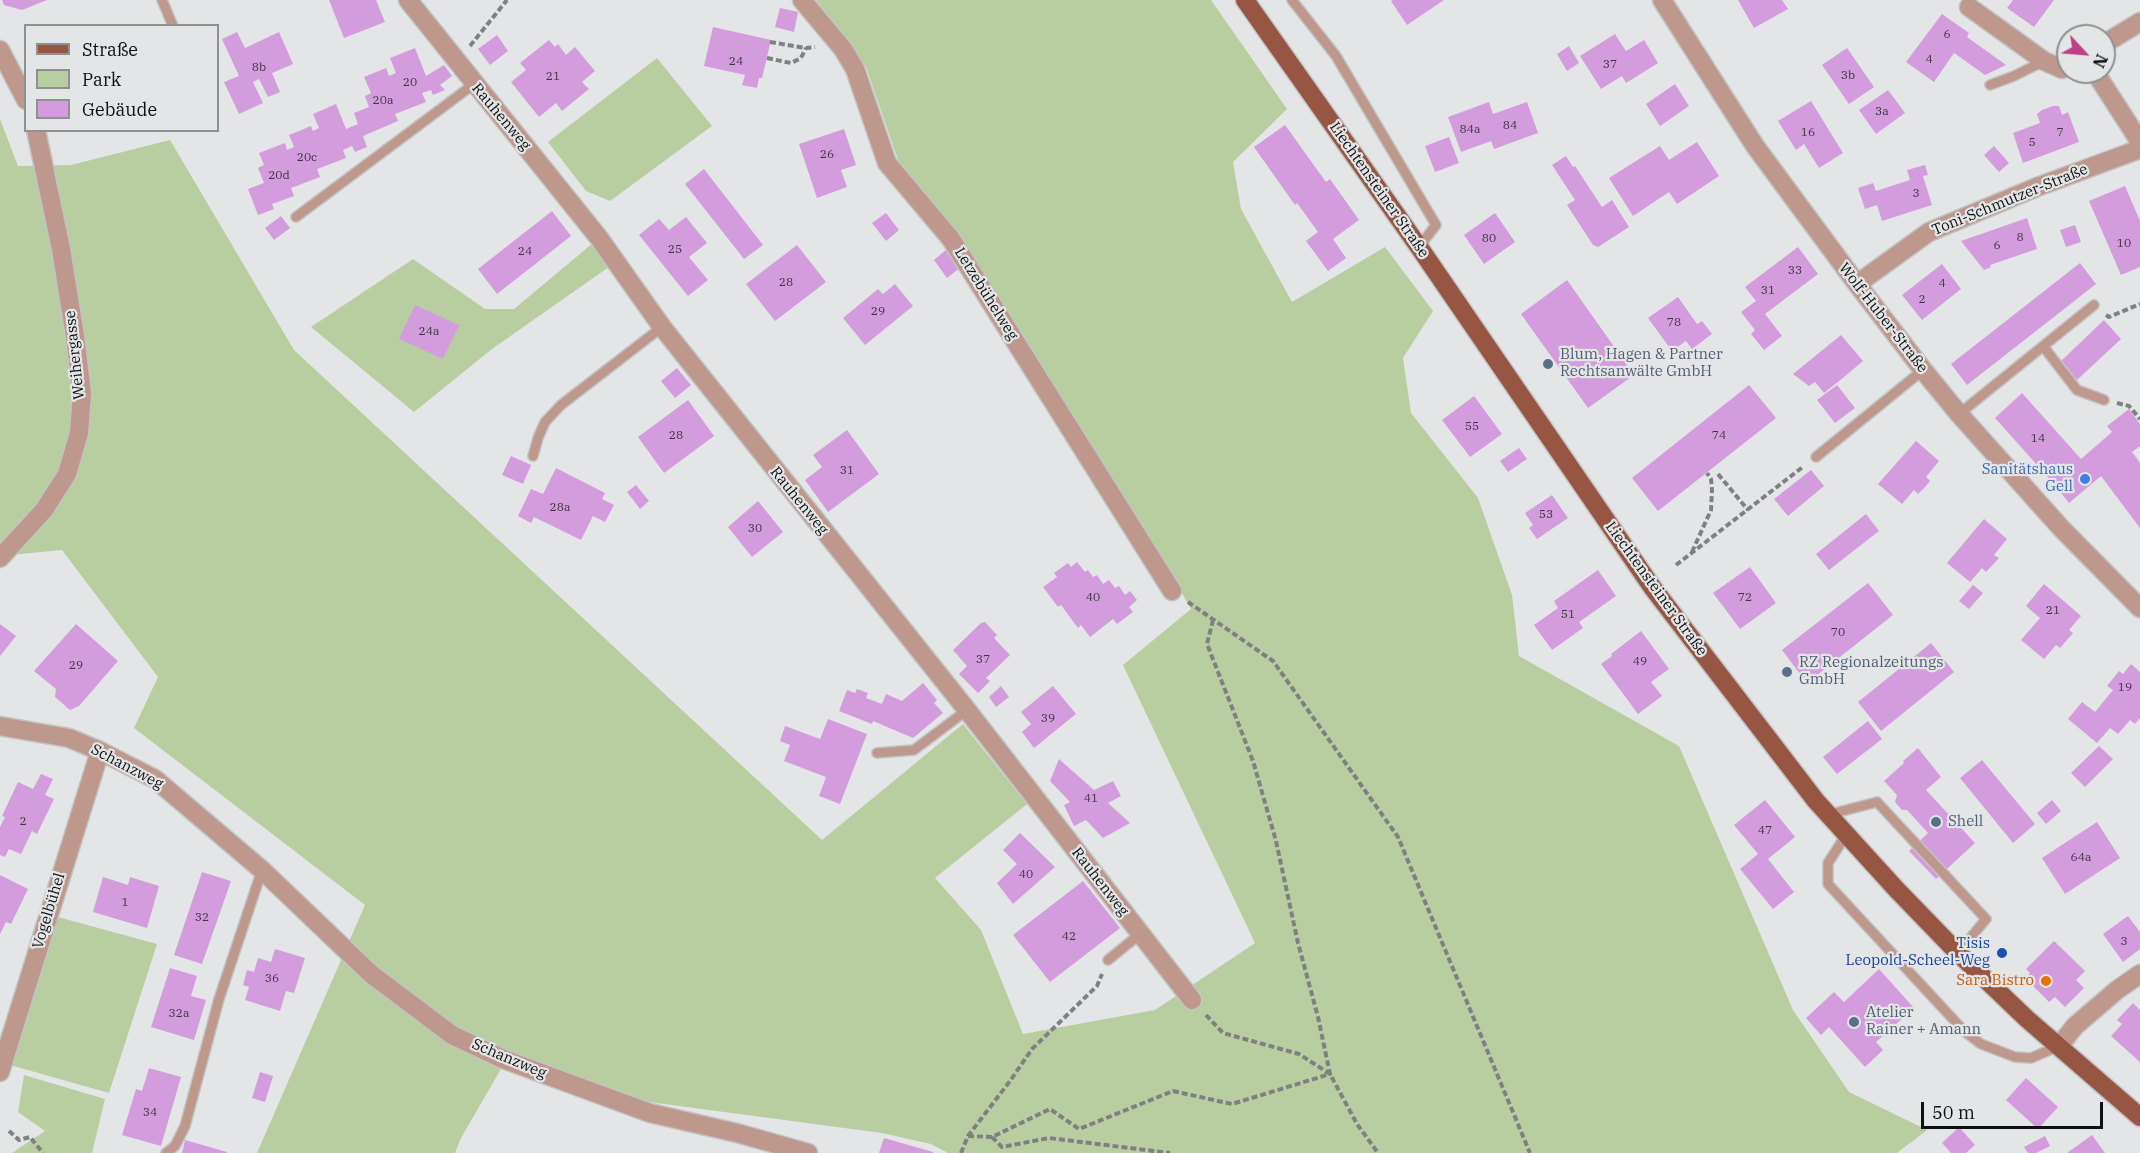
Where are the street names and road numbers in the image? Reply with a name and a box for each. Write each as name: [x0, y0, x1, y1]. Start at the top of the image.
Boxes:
street label: Rauhenweg: [468, 80, 534, 154]
street label: Liechtensteiner Straße: [1325, 119, 1433, 261]
street label: Toni-Schmutzer-Straße: [1929, 160, 2091, 240]
street label: Letzebühelweg: [950, 244, 1022, 344]
street label: Wolf-Huber-Straße: [1835, 260, 1931, 376]
street label: Weihergasse: [61, 310, 89, 400]
street label: Rauhenweg: [766, 463, 832, 539]
street label: Liechtensteiner Straße: [1601, 518, 1711, 660]
street label: Schanzweg: [88, 740, 166, 794]
street label: Rauhenweg: [1068, 844, 1132, 920]
street label: Vogelbühel: [29, 871, 69, 951]
street label: Schanzweg: [469, 1035, 549, 1083]

